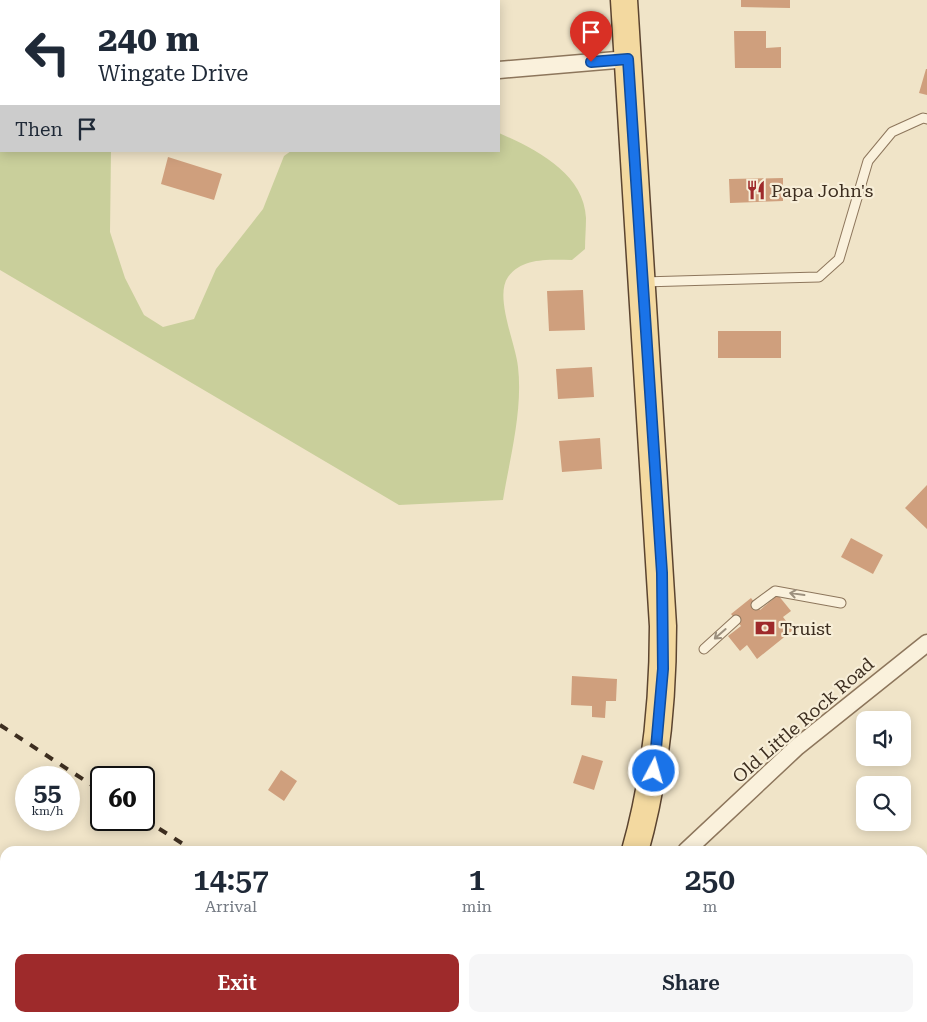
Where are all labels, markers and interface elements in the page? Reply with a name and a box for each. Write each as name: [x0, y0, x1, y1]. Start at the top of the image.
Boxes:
pin: [570, 11, 612, 62]
icon: arrive: [577, 18, 605, 46]
text: 240 m: [98, 19, 199, 60]
icon: left: [15, 20, 80, 85]
text: Wingate Drive: [98, 61, 248, 86]
icon: arrive: [73, 115, 101, 143]
text: Then: [15, 118, 63, 141]
restaurant icon: Papa John's: [745, 179, 767, 201]
place label: Papa John's: [771, 180, 873, 201]
one-way arrow: [789, 589, 805, 599]
bank icon: Truist: [754, 617, 776, 639]
place label: Truist: [780, 618, 832, 639]
one-way arrow: [714, 628, 727, 640]
street label: Old Little Rock Road: [728, 653, 878, 787]
map controls: [856, 711, 911, 831]
button: sound: [856, 711, 911, 766]
position arrow: [627, 744, 679, 796]
speed limit sign: 60: [90, 766, 155, 831]
button: search: [856, 776, 911, 831]
text: 55: [33, 778, 62, 807]
text: km/h: [31, 804, 64, 818]
text: 14:57: [193, 862, 269, 897]
text: 1: [468, 862, 485, 897]
text: 250: [685, 862, 735, 897]
text: Arrival: [205, 897, 257, 916]
text: min: [462, 897, 492, 916]
text: m: [703, 897, 717, 916]
button: Exit: [15, 954, 459, 1012]
button: Share: [469, 954, 913, 1012]

